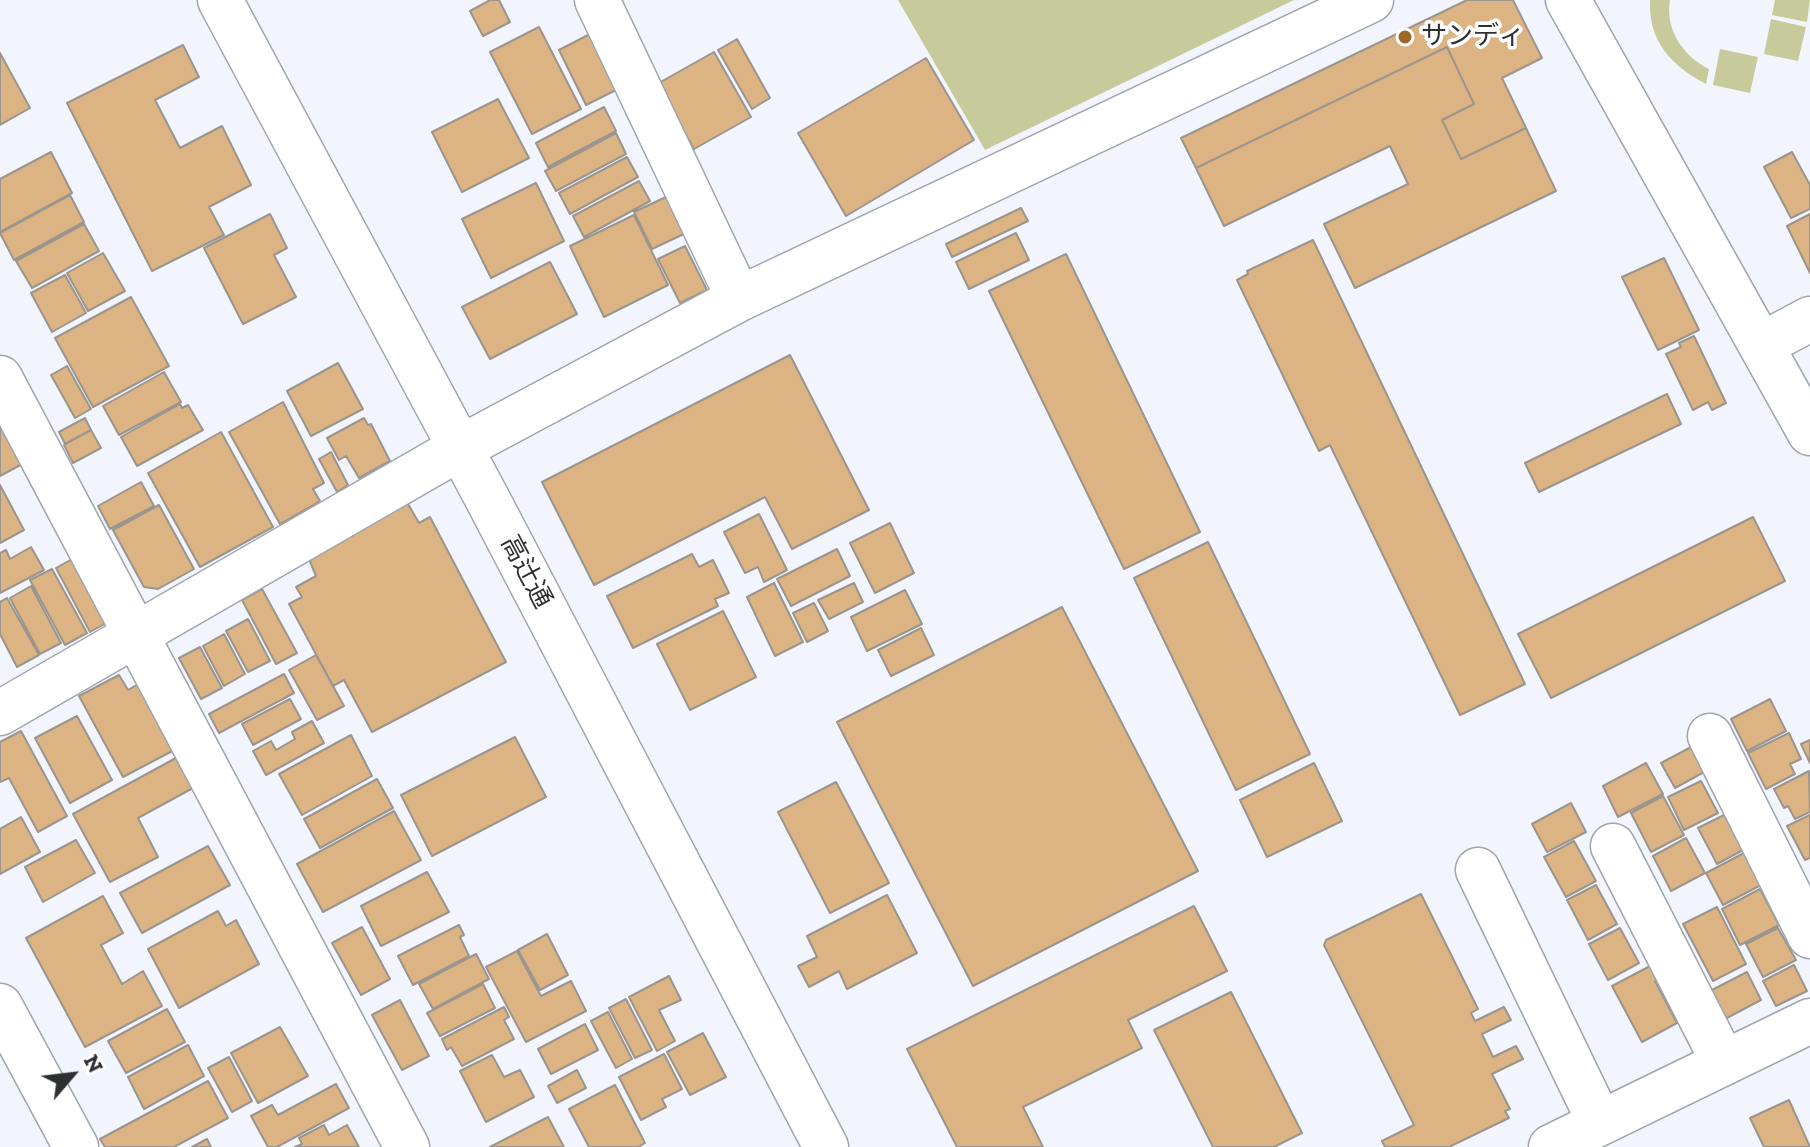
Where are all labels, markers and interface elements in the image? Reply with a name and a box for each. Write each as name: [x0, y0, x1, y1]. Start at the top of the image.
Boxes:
place label: サンディ: [1421, 21, 1525, 53]
marker: サンディ: [1396, 28, 1414, 46]
street label: 高辻通: [494, 530, 558, 614]
north arrow: [32, 1035, 112, 1115]
text: N: [78, 1050, 109, 1077]

